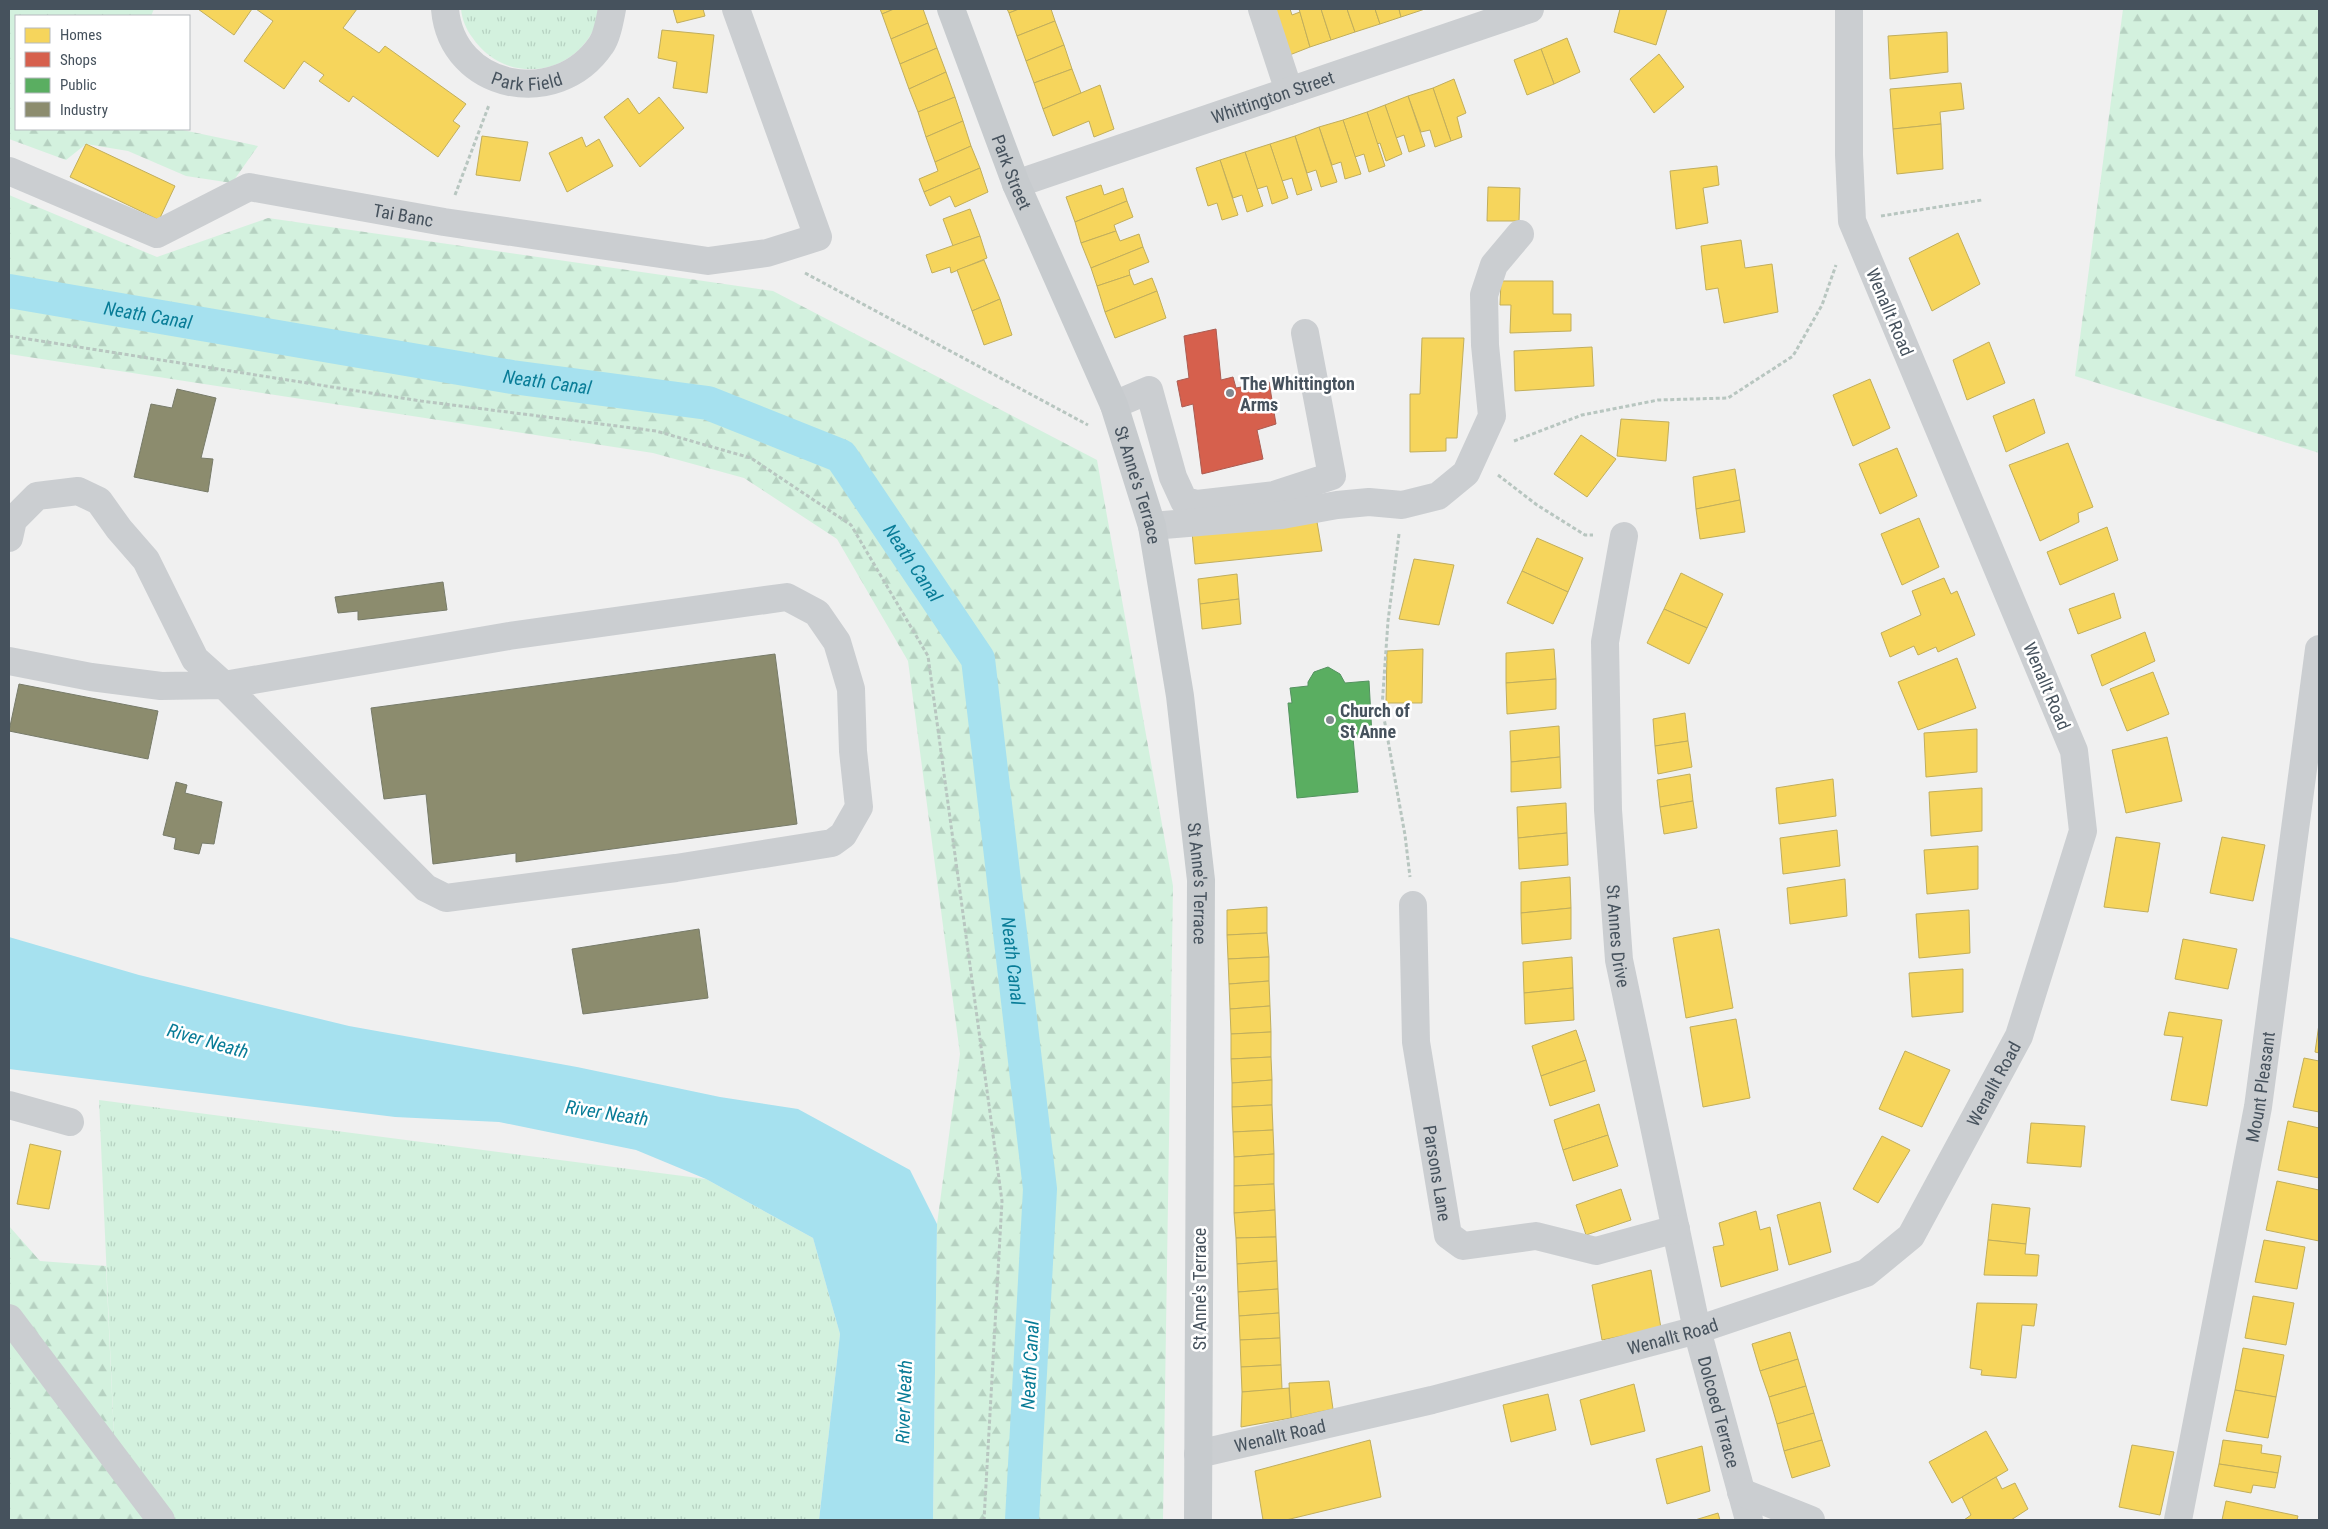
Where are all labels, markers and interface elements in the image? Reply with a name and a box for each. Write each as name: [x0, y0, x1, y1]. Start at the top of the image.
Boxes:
legend: [15, 15, 190, 130]
text: Homes: [60, 26, 102, 44]
text: Shops: [60, 51, 97, 69]
street label: Whittington Street: [1208, 66, 1337, 127]
street label: Park Field: [489, 67, 565, 94]
text: Public: [60, 76, 97, 94]
text: Industry: [60, 101, 108, 119]
street label: Park Street: [988, 132, 1036, 213]
street label: Tai Banc: [372, 199, 435, 230]
street label: Wenallt Road: [1862, 265, 1918, 359]
water label: Neath Canal: [102, 296, 195, 334]
water label: Neath Canal: [501, 364, 594, 399]
place label: The Whittington Arms: [1240, 373, 1355, 415]
marker: The Whittington Arms: [1224, 387, 1236, 399]
street label: St Anne's Terrace: [1111, 423, 1165, 545]
water label: Neath Canal: [879, 519, 948, 607]
street label: Wenallt Road: [2019, 639, 2075, 733]
place label: Church of St Anne: [1340, 700, 1410, 742]
marker: Church of St Anne: [1324, 714, 1336, 726]
street label: St Anne's Terrace: [1184, 821, 1212, 944]
street label: St Annes Drive: [1603, 884, 1635, 989]
water label: Neath Canal: [997, 915, 1030, 1007]
water label: River Neath: [165, 1018, 251, 1064]
street label: Mount Pleasant: [2241, 1030, 2278, 1144]
street label: Wenallt Road: [1962, 1038, 2025, 1130]
water label: River Neath: [564, 1095, 650, 1131]
street label: Parsons Lane: [1419, 1124, 1456, 1223]
street label: St Anne's Terrace: [1189, 1228, 1210, 1350]
street label: Wenallt Road: [1625, 1313, 1721, 1358]
water label: Neath Canal: [1016, 1319, 1044, 1410]
street label: Dolcoed Terrace: [1694, 1354, 1745, 1470]
water label: River Neath: [891, 1360, 917, 1444]
street label: Wenallt Road: [1232, 1414, 1328, 1456]

